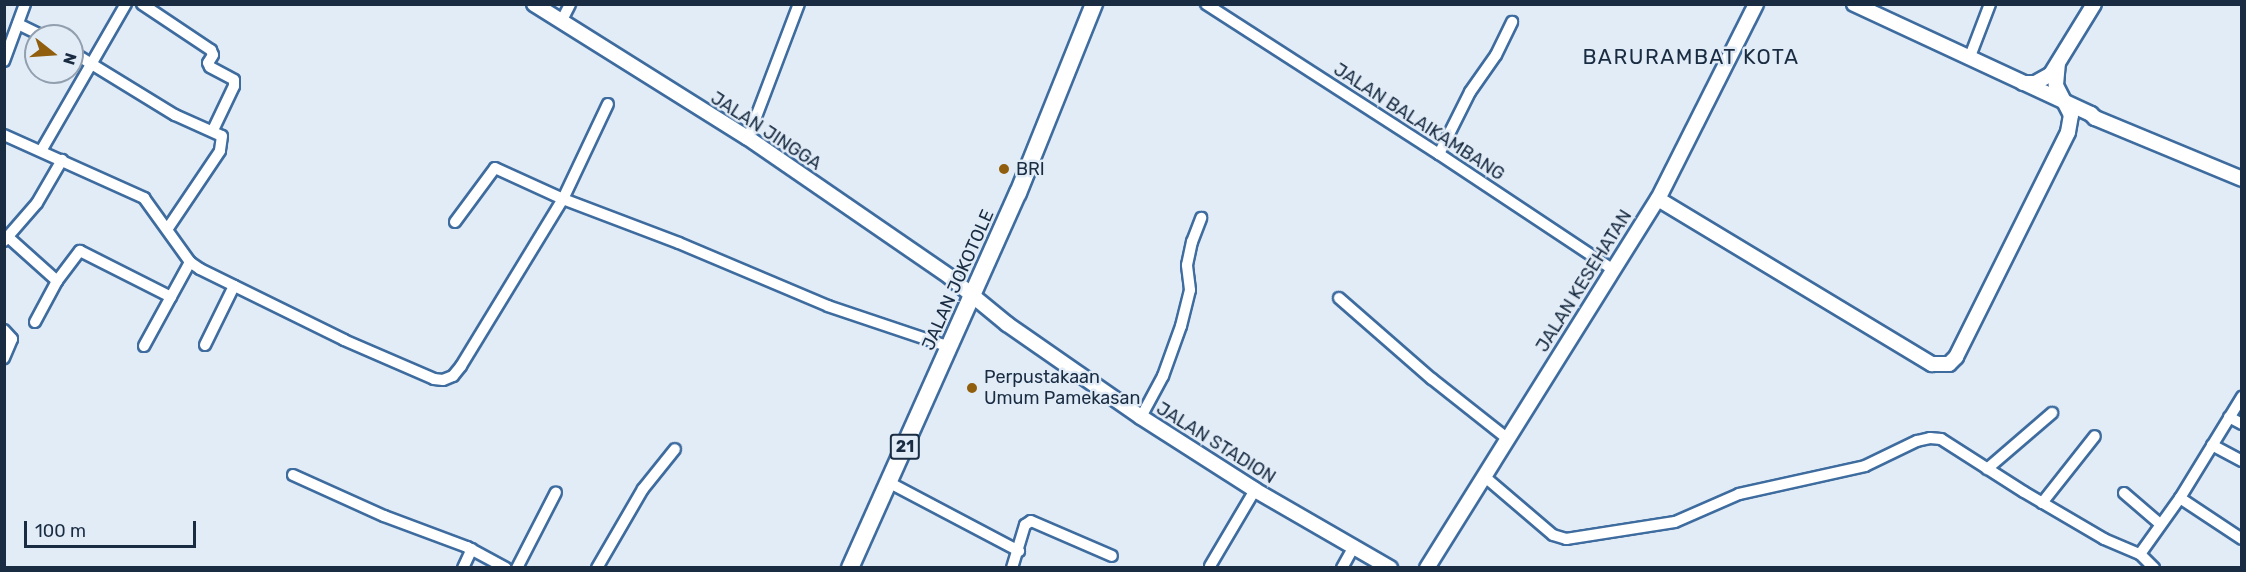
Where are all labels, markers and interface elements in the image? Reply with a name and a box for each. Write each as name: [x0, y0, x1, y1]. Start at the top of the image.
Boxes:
north arrow: [24, 24, 84, 84]
district label: BARURAMBAT KOTA: [1582, 44, 1800, 70]
text: N: [59, 51, 81, 67]
street label: JALAN BALAIKAMBANG: [1330, 59, 1508, 185]
street label: JALAN JINGGA: [707, 87, 825, 175]
place label: BRI: [1016, 158, 1045, 180]
marker: BRI: [997, 162, 1011, 176]
street label: JALAN JOKOTOLE: [917, 206, 999, 354]
street label: JALAN KESEHATAN: [1532, 206, 1636, 356]
place label: Perpustakaan Umum Pamekasan: [984, 367, 1140, 410]
marker: Perpustakaan Umum Pamekasan: [965, 381, 979, 395]
street label: JALAN STADION: [1152, 398, 1280, 488]
road number: 21: [888, 434, 922, 460]
scale bar: [27, 509, 200, 547]
text: 100 m: [35, 520, 86, 542]

